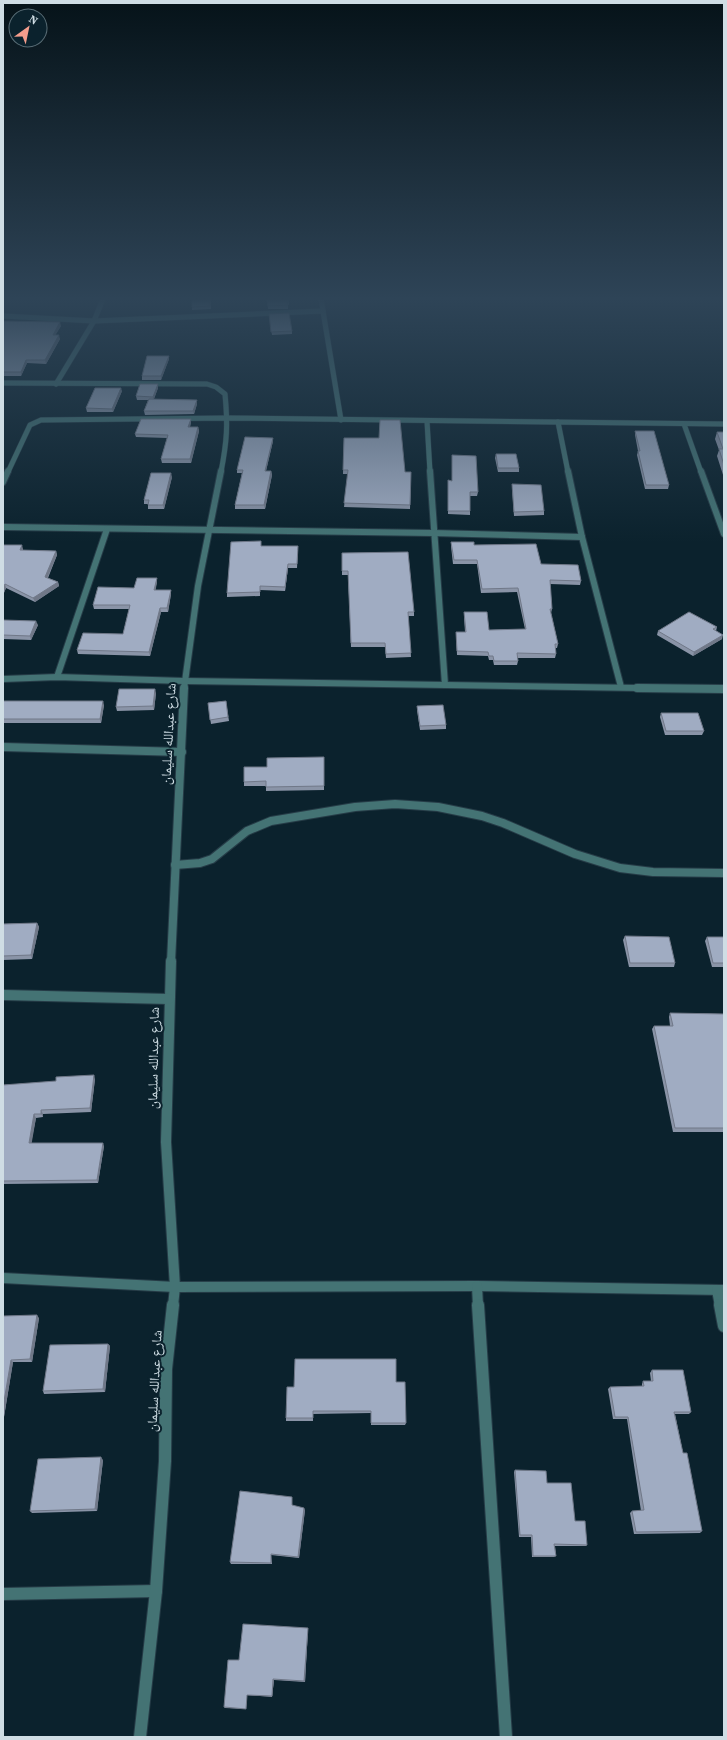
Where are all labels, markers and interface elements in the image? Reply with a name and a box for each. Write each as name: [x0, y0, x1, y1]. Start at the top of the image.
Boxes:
north arrow: [8, 8, 48, 48]
text: N: [26, 12, 41, 29]
street label: شارع عبدالله سليمان: [155, 682, 181, 786]
street label: شارع عبدالله سليمان: [142, 1007, 164, 1109]
street label: شارع عبدالله سليمان: [141, 1329, 167, 1433]

